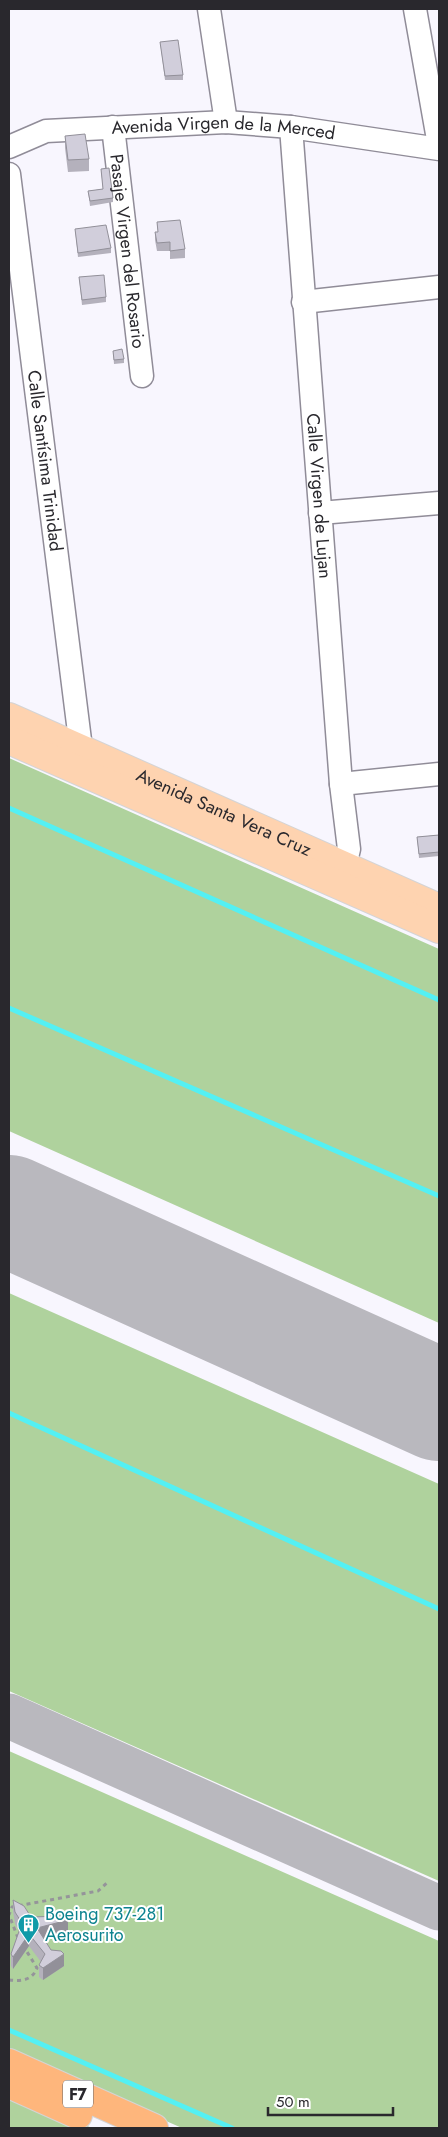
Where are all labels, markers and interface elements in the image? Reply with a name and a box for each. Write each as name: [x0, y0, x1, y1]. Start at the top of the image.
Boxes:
street label: Avenida Virgen de la Merced: [111, 109, 337, 146]
street label: Pasaje Virgen del Rosario: [103, 152, 152, 350]
street label: Calle Santísima Trinidad: [21, 369, 69, 553]
street label: Calle Virgen de Lujan: [300, 412, 338, 580]
street label: Avenida Santa Vera Cruz: [132, 762, 316, 863]
place label: Boeing 737-281 Aerosurito: [45, 1901, 164, 1948]
building icon: Boeing 737-281 Aerosurito: [17, 1912, 41, 1943]
road number: F7: [63, 2080, 93, 2108]
scale bar: [268, 2084, 393, 2116]
text: 50 m: [276, 2091, 310, 2113]

